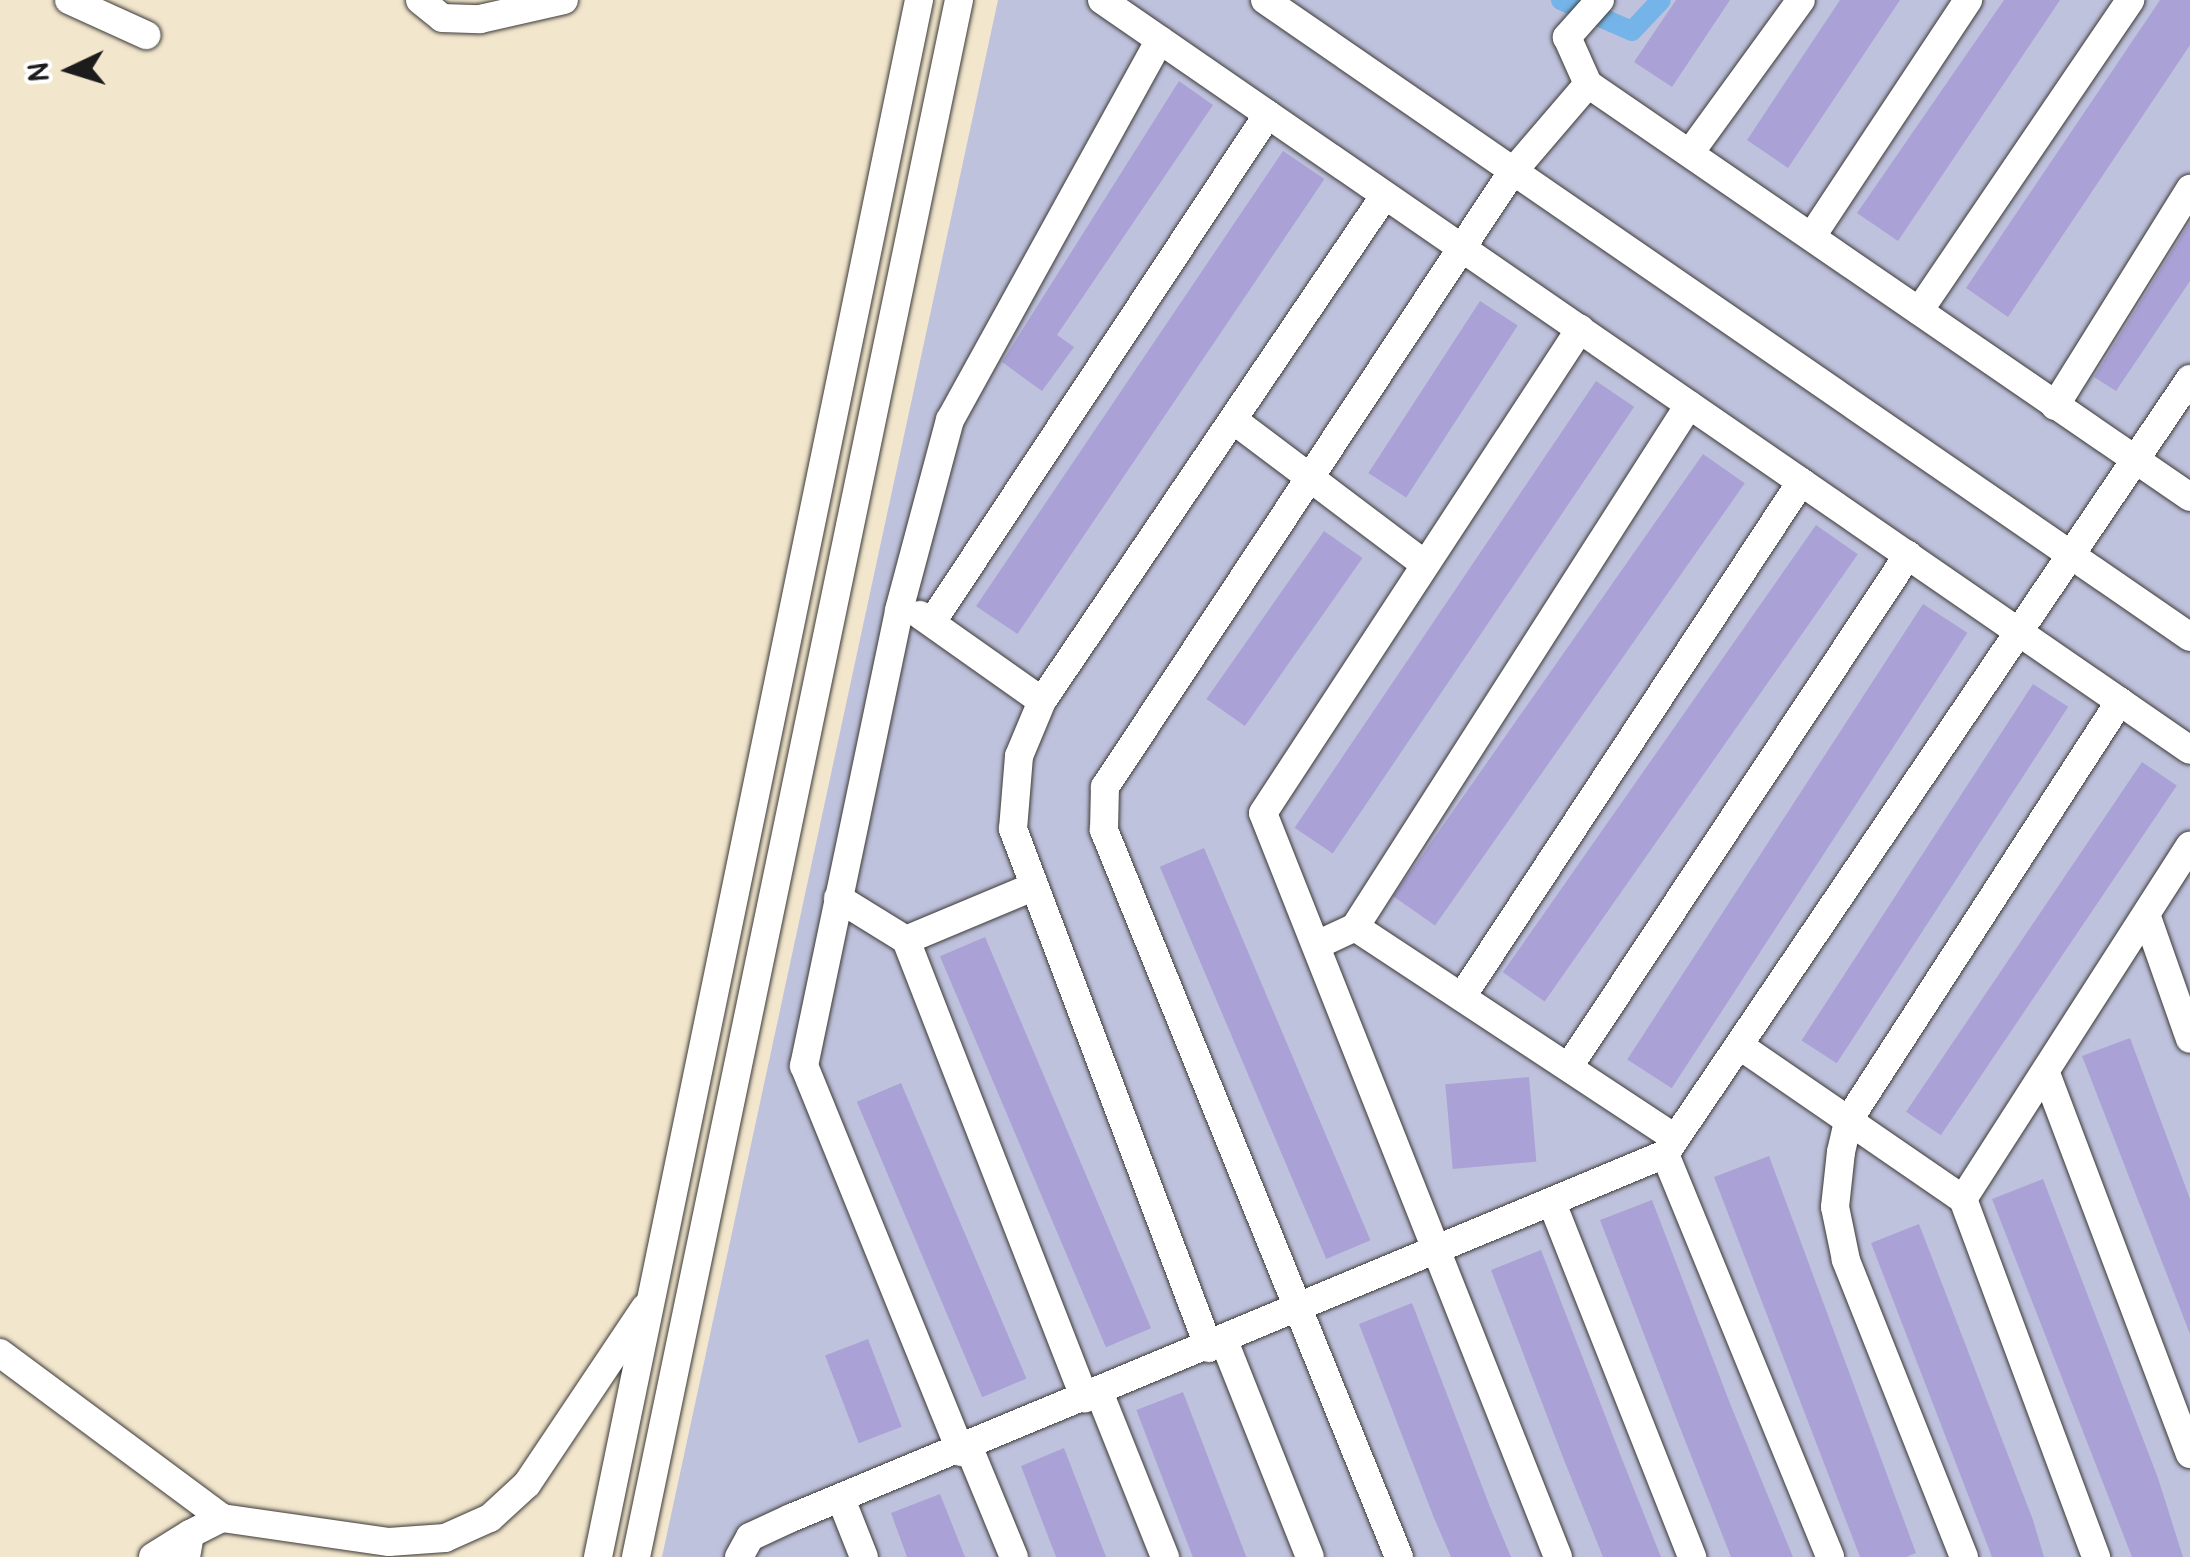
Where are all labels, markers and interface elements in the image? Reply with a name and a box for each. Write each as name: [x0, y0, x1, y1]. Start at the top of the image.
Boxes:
north arrow: [20, 20, 120, 120]
text: N: [21, 61, 58, 83]

